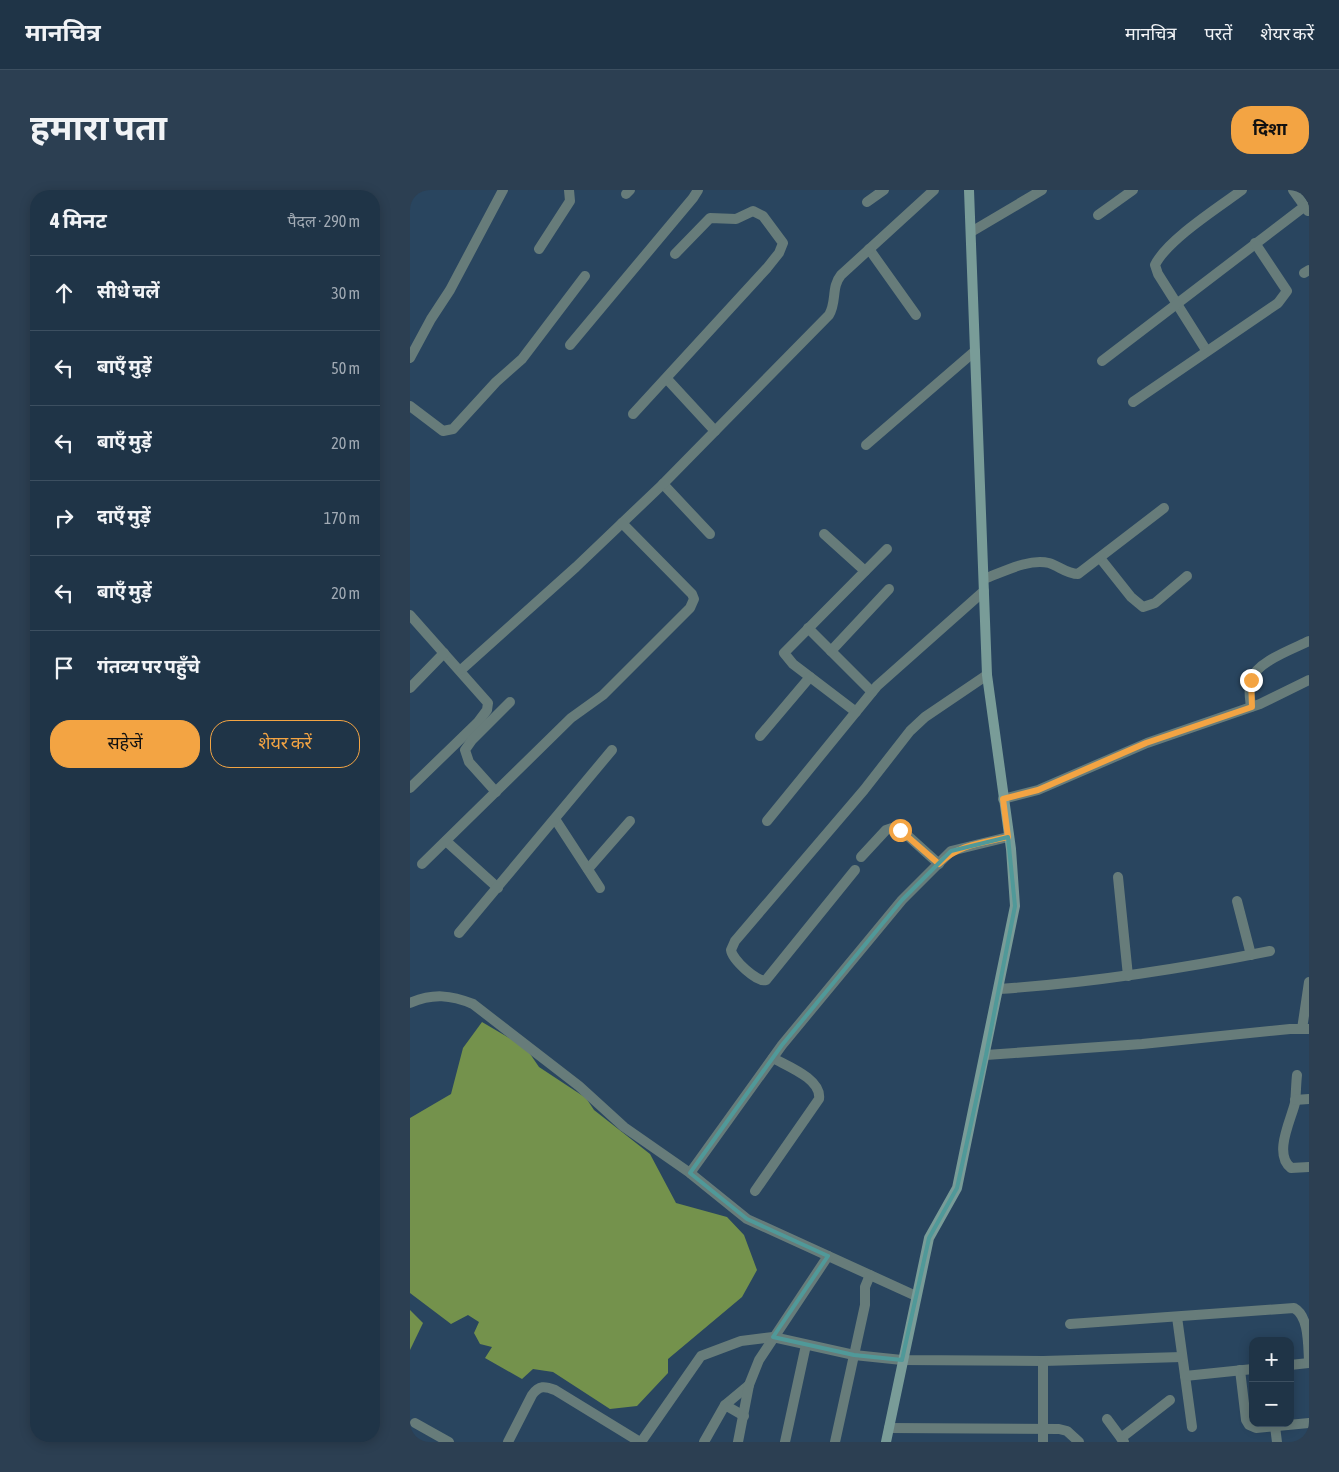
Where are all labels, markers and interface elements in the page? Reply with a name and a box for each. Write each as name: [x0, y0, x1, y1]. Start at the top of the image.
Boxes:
text: मानचित्र: [25, 19, 101, 46]
text: मानचित्र: [1125, 23, 1176, 44]
text: परतें: [1204, 23, 1232, 44]
text: शेयर करें: [1260, 23, 1314, 44]
button: दिशा: [1231, 106, 1309, 154]
text: हमारा पता: [30, 107, 167, 147]
text: 4 मिनट: [50, 208, 107, 232]
text: पैदल · 290 m: [287, 212, 360, 230]
icon: ahead: [50, 279, 78, 307]
text: सीधे चलें: [97, 280, 160, 302]
text: 30 m: [331, 284, 360, 302]
icon: left: [50, 354, 78, 382]
text: बाएँ मुड़ें: [97, 355, 152, 377]
text: 50 m: [331, 359, 360, 377]
icon: left: [50, 429, 78, 457]
text: बाएँ मुड़ें: [97, 430, 152, 452]
text: 20 m: [331, 434, 360, 452]
icon: right: [50, 504, 78, 532]
text: दाएँ मुड़ें: [97, 505, 151, 527]
text: 170 m: [324, 509, 360, 527]
icon: left: [50, 579, 78, 607]
text: बाएँ मुड़ें: [97, 580, 152, 602]
text: 20 m: [331, 584, 360, 602]
icon: arrive: [50, 654, 78, 682]
text: गंतव्य पर पहुँचे: [97, 655, 200, 677]
route end: [1240, 669, 1263, 692]
button: सहेजें: [50, 720, 200, 768]
button: शेयर करें: [210, 720, 360, 768]
route start: [889, 819, 912, 842]
map controls: [1249, 1337, 1294, 1427]
button: +: [1249, 1337, 1294, 1382]
button: −: [1249, 1382, 1294, 1427]

